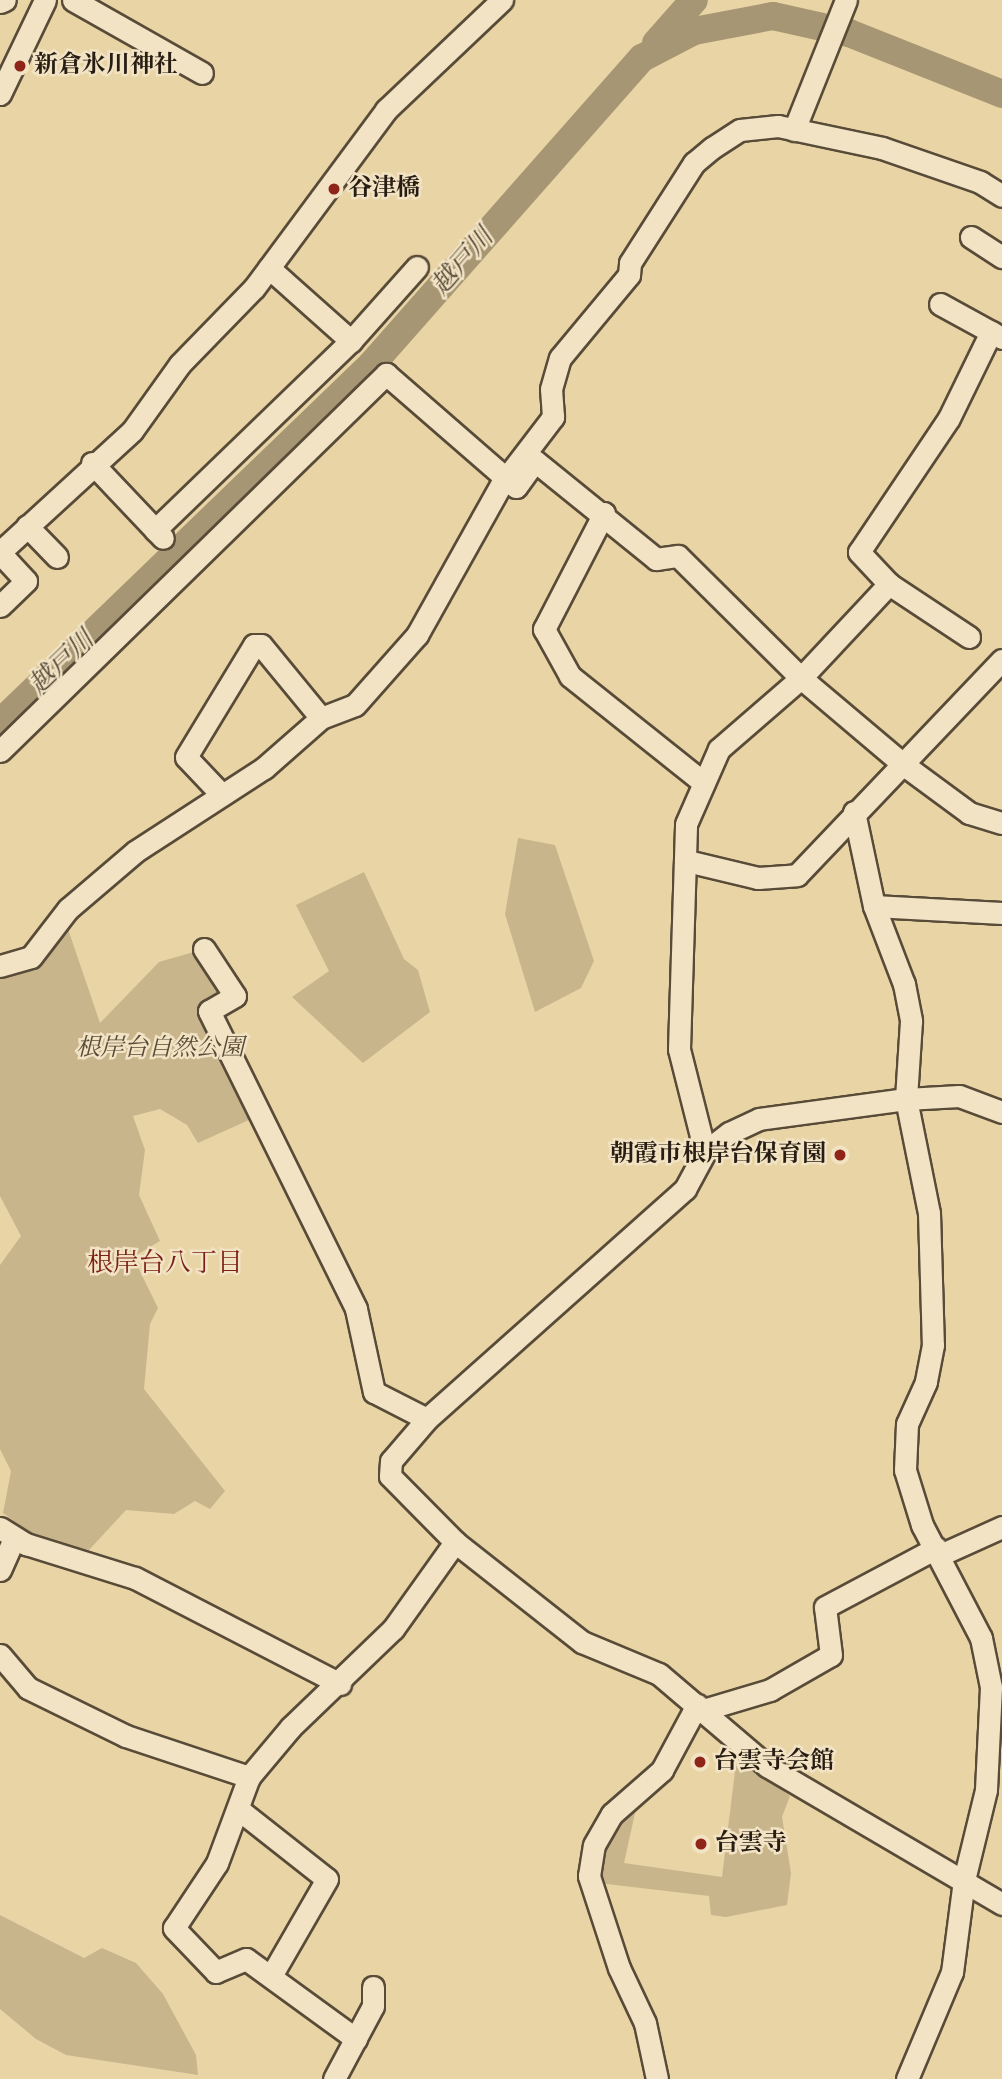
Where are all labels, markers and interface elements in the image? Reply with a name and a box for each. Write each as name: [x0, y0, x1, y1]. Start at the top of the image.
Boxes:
place label: 新倉氷川神社: [34, 52, 178, 80]
marker: 新倉氷川神社: [12, 58, 28, 74]
place label: 谷津橋: [348, 175, 420, 203]
marker: 谷津橋: [326, 181, 342, 197]
water label: 越戸川: [426, 222, 500, 302]
water label: 越戸川: [23, 625, 101, 701]
park label: 根岸台自然公園: [76, 1035, 244, 1063]
place label: 朝霞市根岸台保育園: [610, 1141, 826, 1169]
marker: 朝霞市根岸台保育園: [832, 1147, 848, 1163]
district label: 根岸台八丁目: [87, 1248, 243, 1280]
place label: 台雲寺会館: [714, 1748, 834, 1776]
marker: 台雲寺会館: [692, 1754, 708, 1770]
place label: 台雲寺: [715, 1830, 787, 1858]
marker: 台雲寺: [693, 1836, 709, 1852]

